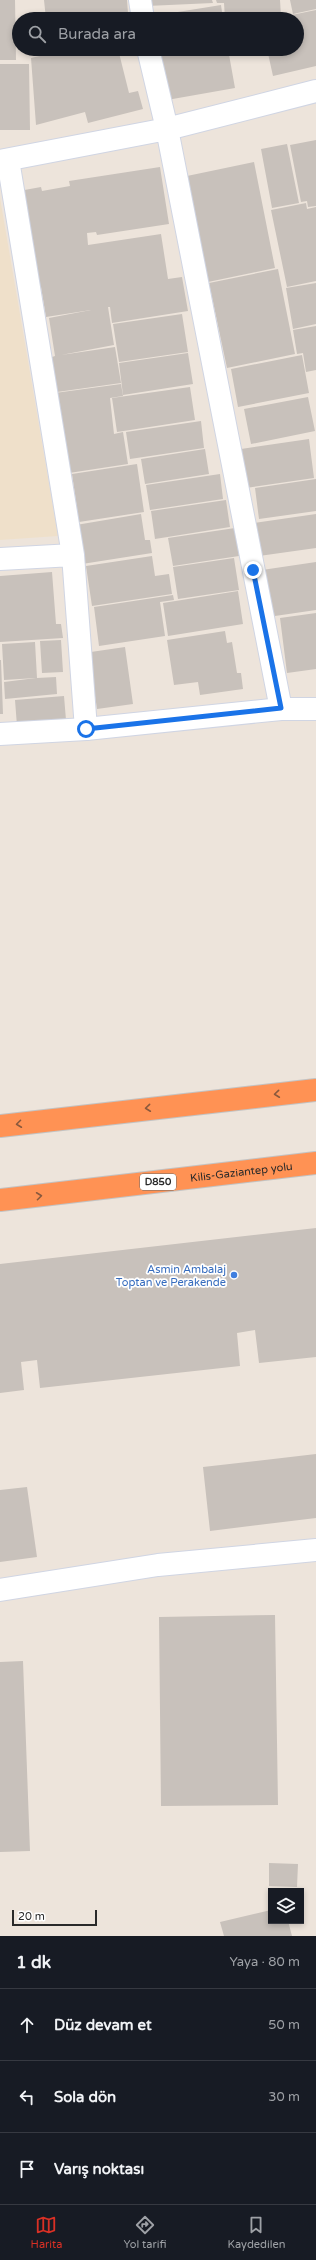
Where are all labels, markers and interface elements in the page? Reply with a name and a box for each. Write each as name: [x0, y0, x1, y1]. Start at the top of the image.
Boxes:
search box: [12, 12, 304, 56]
icon: search: [26, 23, 48, 45]
text: Burada ara: [58, 25, 136, 43]
route end: [244, 561, 262, 579]
route start: [77, 720, 95, 738]
one-way arrow: [274, 1089, 280, 1098]
one-way arrow: [145, 1104, 151, 1113]
one-way arrow: [16, 1119, 22, 1128]
street label: Kilis-Gaziantep yolu: [189, 1159, 293, 1184]
road number: D850: [140, 1174, 176, 1190]
one-way arrow: [36, 1192, 42, 1201]
place label: Asmin Ambalaj Toptan ve Perakende: [116, 1263, 226, 1289]
marker: Asmin Ambalaj Toptan ve Perakende: [229, 1270, 239, 1280]
map controls: [268, 1888, 304, 1924]
button: layers: [268, 1888, 304, 1924]
scale bar: [12, 1908, 97, 1927]
text: 20 m: [18, 1910, 45, 1923]
text: 1 dk: [16, 1952, 51, 1973]
text: Yaya · 80 m: [230, 1954, 300, 1970]
icon: ahead: [16, 2014, 38, 2036]
text: Düz devam et: [54, 2016, 152, 2034]
text: 50 m: [268, 2017, 300, 2033]
icon: left: [16, 2086, 38, 2108]
text: Sola dön: [54, 2088, 116, 2106]
text: 30 m: [268, 2089, 300, 2105]
icon: arrive: [16, 2158, 38, 2180]
text: Varış noktası: [54, 2160, 144, 2178]
tab: Harita: [31, 2214, 62, 2251]
tab: Yol tarifi: [124, 2214, 166, 2251]
tab: Kaydedilen: [228, 2214, 285, 2251]

